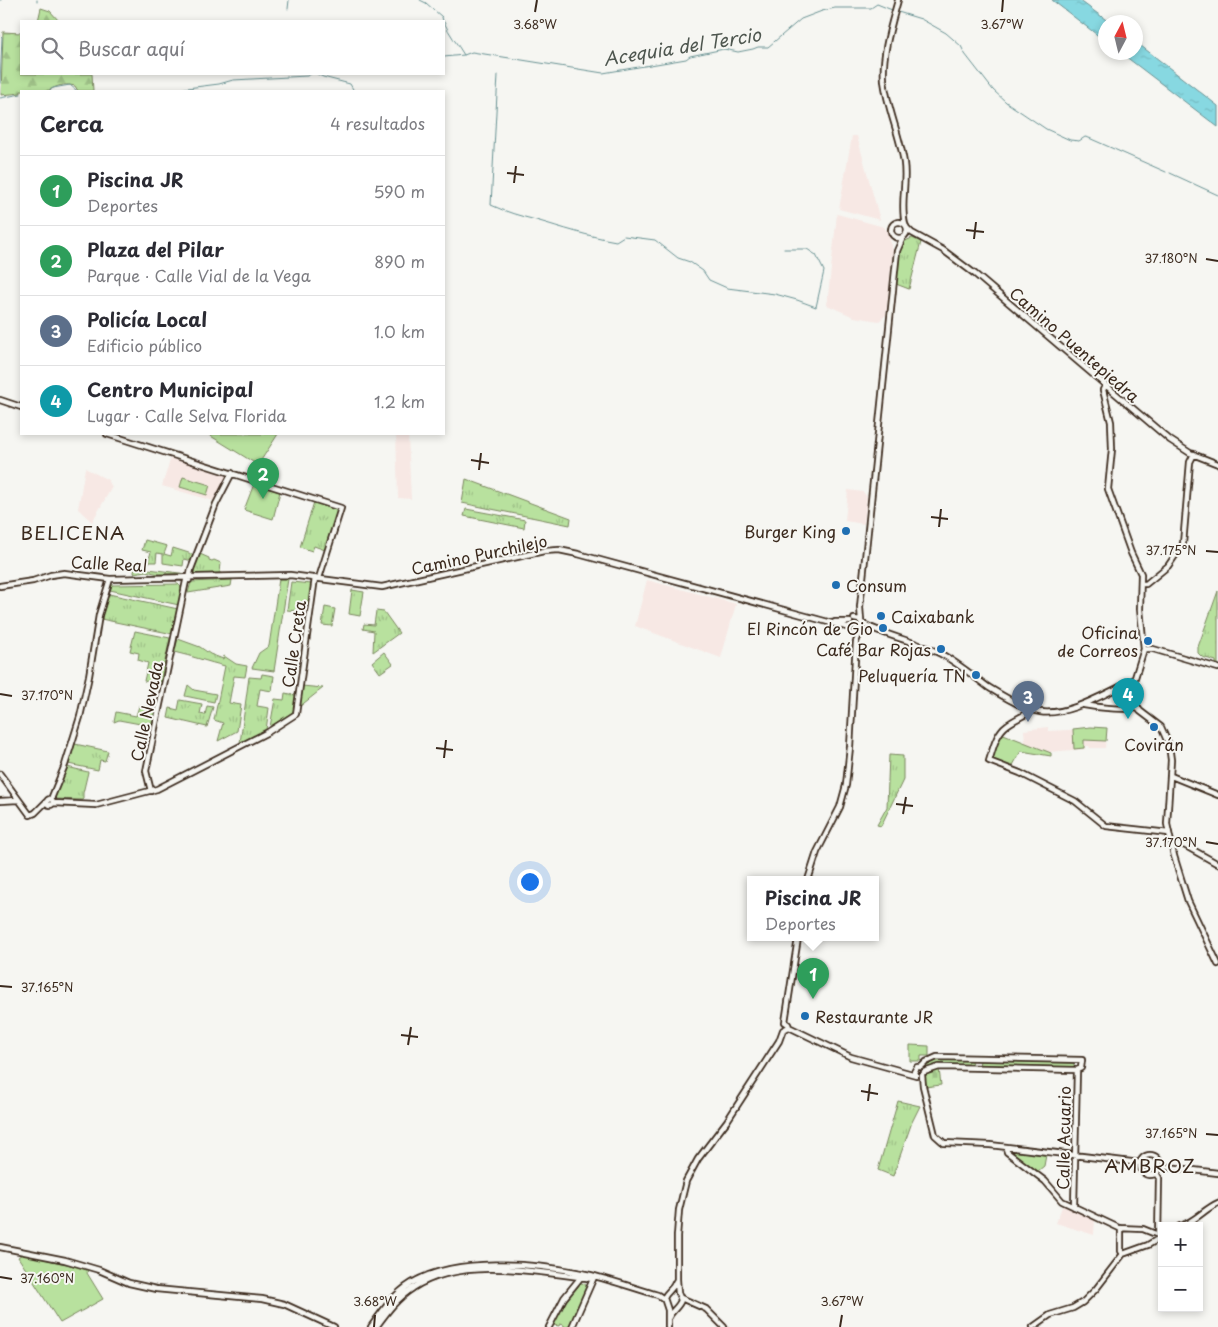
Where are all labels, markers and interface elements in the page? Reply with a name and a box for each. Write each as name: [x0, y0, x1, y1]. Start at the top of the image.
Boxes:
text: 3.68°W: [513, 15, 557, 33]
text: 3.67°W: [980, 15, 1024, 33]
north arrow: [1098, 15, 1143, 60]
search box: [20, 20, 445, 75]
water label: Acequia del Tercio: [601, 20, 764, 72]
icon: search: [38, 34, 66, 62]
text: Buscar aquí: [78, 34, 185, 62]
text: Cerca: [40, 107, 104, 139]
text: 4 resultados: [330, 111, 425, 135]
text: Piscina JR: [87, 165, 183, 193]
text: 1: [52, 179, 60, 203]
text: 590 m: [373, 179, 425, 203]
text: Deportes: [87, 193, 158, 217]
text: Plaza del Pilar: [87, 235, 224, 263]
text: 2: [50, 249, 62, 273]
text: 890 m: [374, 249, 425, 273]
text: 37.180°N: [1144, 249, 1198, 267]
text: Parque · Calle Vial de la Vega: [87, 263, 311, 287]
street label: Camino Puentepiedra: [1005, 281, 1145, 407]
text: Policía Local: [87, 305, 207, 333]
text: 3: [51, 319, 61, 343]
text: 1.0 km: [374, 319, 425, 343]
text: Edificio público: [87, 333, 202, 357]
text: Centro Municipal: [87, 375, 253, 403]
text: 4: [51, 389, 61, 413]
text: 1.2 km: [374, 389, 425, 413]
text: Lugar · Calle Selva Florida: [87, 403, 287, 427]
pin: 2: [247, 458, 279, 499]
district label: BELICENA: [20, 518, 126, 546]
place label: Burger King: [744, 519, 836, 543]
marker: Burger King: [840, 525, 852, 537]
street label: Camino Purchilejo: [409, 528, 549, 580]
text: 37.175°N: [1146, 541, 1196, 559]
street label: Calle Real: [70, 549, 148, 577]
place label: Consum: [846, 573, 907, 597]
marker: Consum: [830, 579, 842, 591]
street label: Calle Creta: [275, 599, 311, 689]
place label: Caixabank: [891, 604, 975, 628]
marker: Caixabank: [875, 610, 887, 622]
place label: El Rincón de Gio: [747, 616, 873, 640]
place label: Oficina de Correos: [1057, 620, 1138, 662]
marker: El Rincón de Gio: [877, 622, 889, 634]
marker: Oficina de Correos: [1142, 635, 1154, 647]
place label: Café Bar Rojas: [816, 637, 931, 661]
marker: Café Bar Rojas: [935, 643, 947, 655]
street label: Calle Nevada: [124, 659, 168, 763]
place label: Peluquería TN: [858, 663, 966, 687]
marker: Peluquería TN: [970, 669, 982, 681]
pin: 4: [1112, 678, 1144, 719]
pin: 3: [1012, 681, 1044, 722]
text: 37.170°N: [21, 686, 73, 704]
marker: Covirán: [1148, 721, 1160, 733]
place label: Covirán: [1124, 732, 1184, 756]
text: 37.170°N: [1145, 833, 1197, 851]
your location: [517, 869, 543, 895]
popup: [747, 876, 879, 941]
text: Piscina JR: [765, 883, 861, 911]
text: Deportes: [765, 911, 836, 935]
pin: 1: [797, 958, 829, 999]
text: 37.165°N: [21, 978, 73, 996]
place label: Restaurante JR: [815, 1004, 933, 1028]
marker: Restaurante JR: [799, 1010, 811, 1022]
street label: Calle Acuario: [1050, 1086, 1076, 1190]
text: 37.165°N: [1145, 1124, 1197, 1142]
district label: AMBROZ: [1104, 1151, 1196, 1179]
map controls: [1158, 1222, 1203, 1312]
button: +: [1158, 1222, 1203, 1267]
button: −: [1158, 1267, 1203, 1312]
text: 37.160°N: [20, 1269, 74, 1287]
text: 3.68°W: [353, 1292, 397, 1310]
text: 3.67°W: [820, 1292, 864, 1310]

